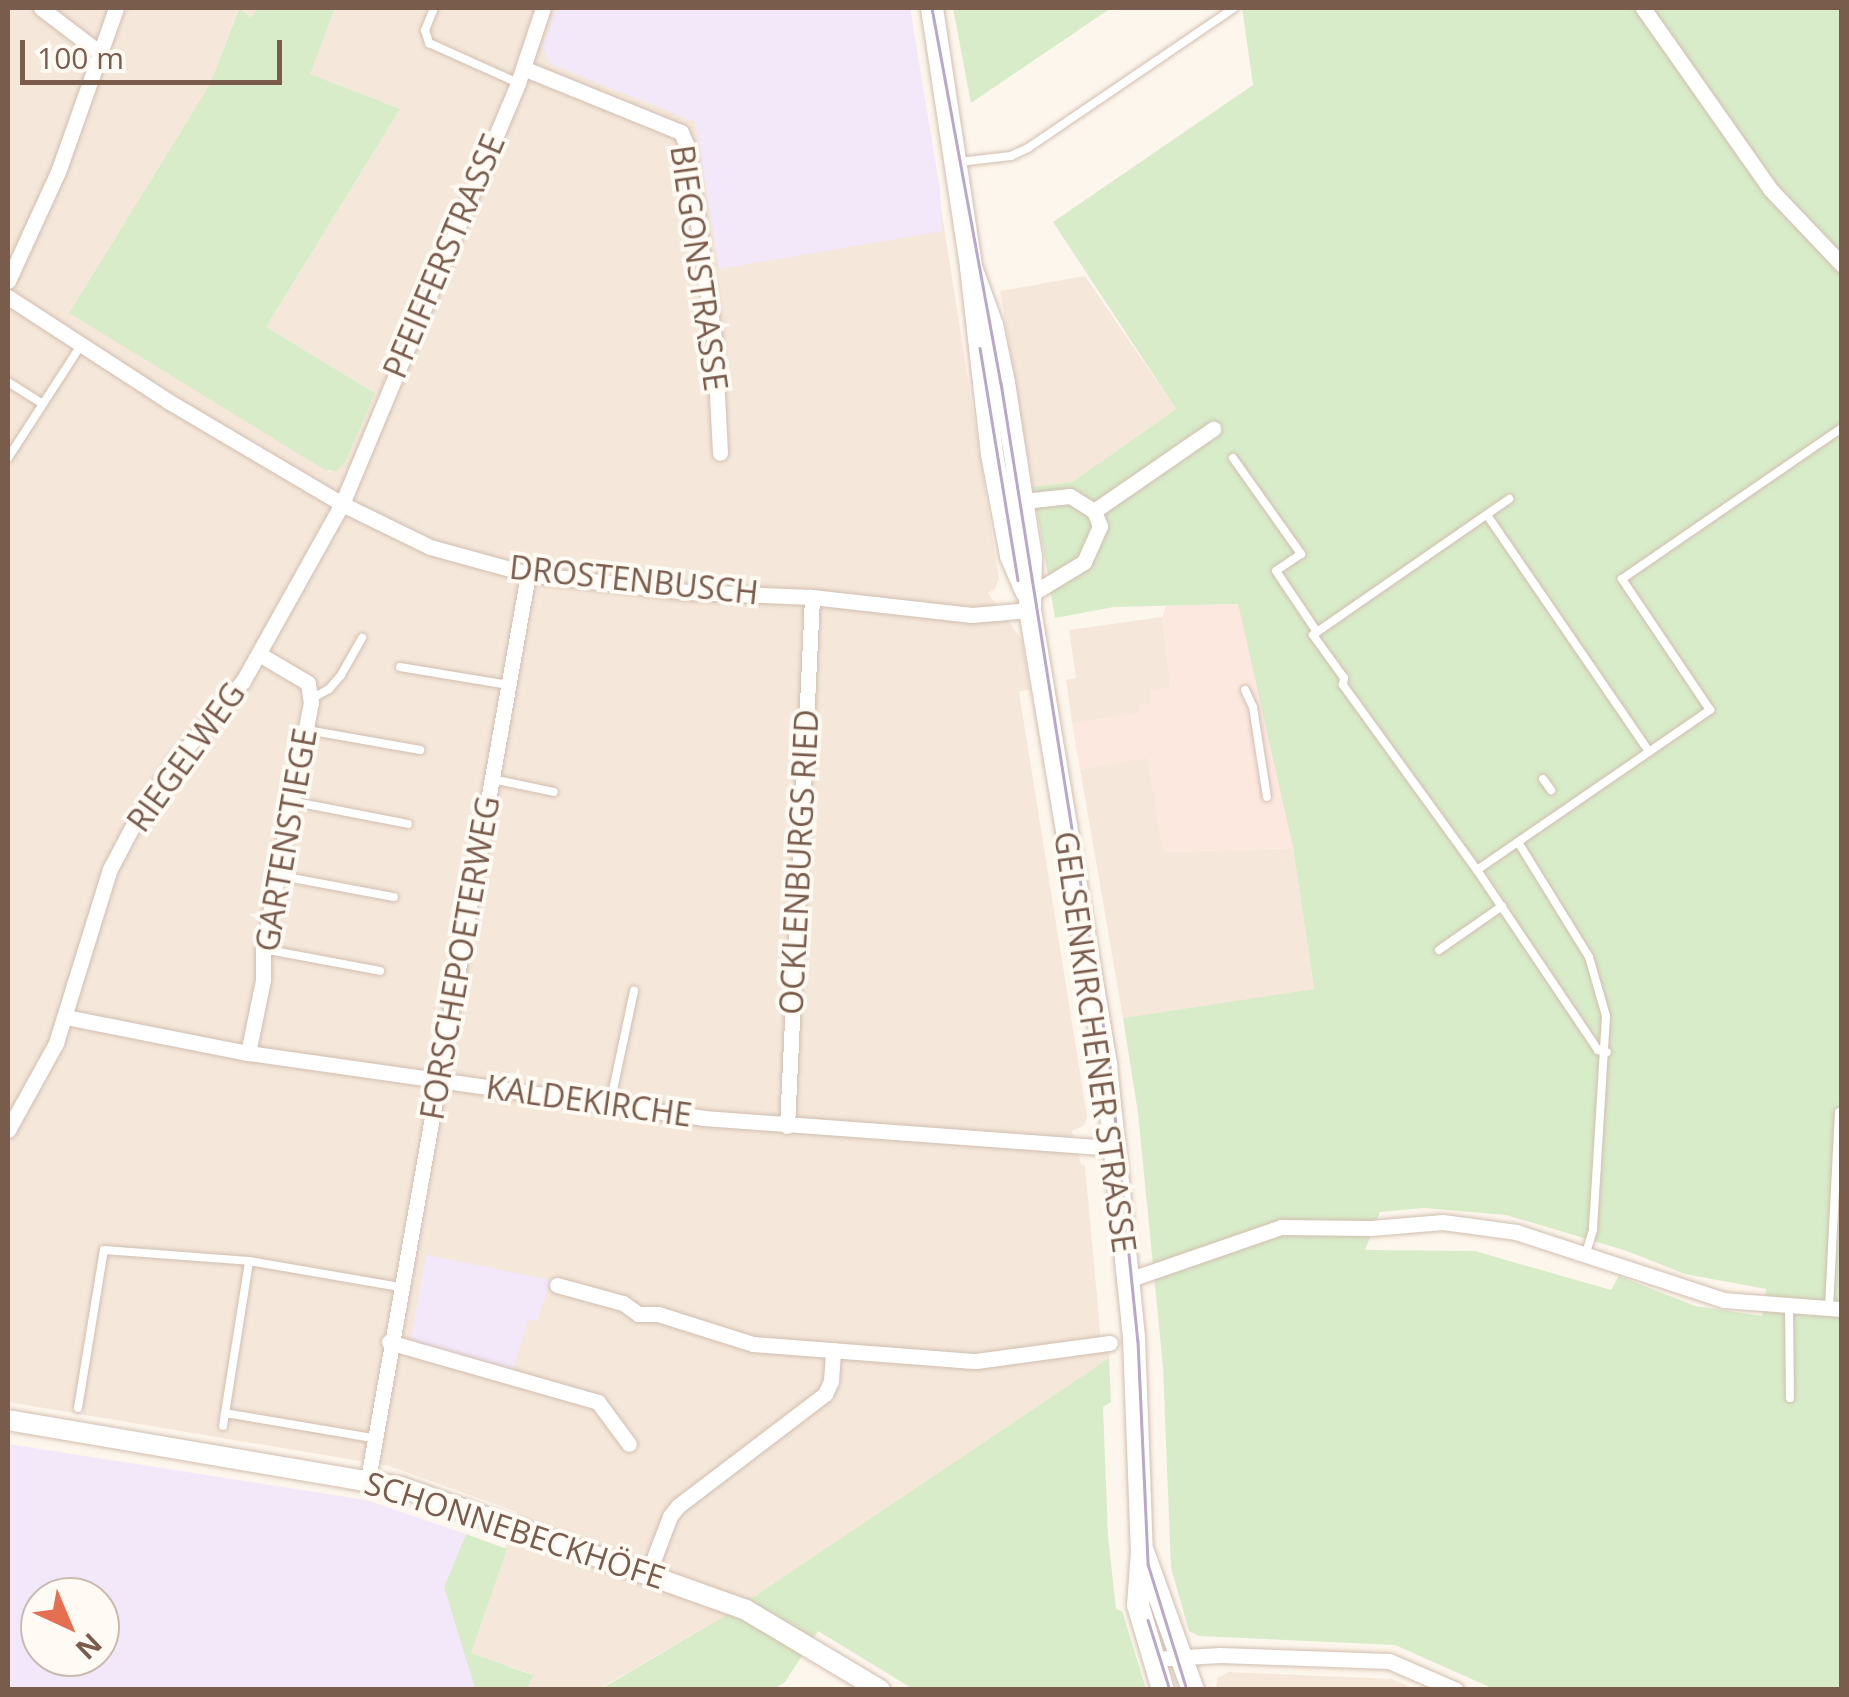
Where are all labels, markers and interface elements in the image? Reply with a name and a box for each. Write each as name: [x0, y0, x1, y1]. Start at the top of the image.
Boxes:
scale bar: [25, 20, 288, 82]
text: 100 m: [37, 37, 124, 78]
street label: PFEIFFERSTRASSE: [375, 128, 513, 384]
street label: BIEGONSTRASSE: [663, 143, 735, 393]
street label: DROSTENBUSCH: [508, 548, 760, 612]
street label: RIEGELWEG: [119, 675, 253, 839]
street label: OCKLENBURGS RIED: [772, 708, 826, 1016]
street label: GARTENSTIEGE: [247, 726, 325, 954]
street label: FORSCHEPOETERWEG: [413, 793, 507, 1123]
street label: GELSENKIRCHENER STRASSE: [1046, 829, 1144, 1255]
street label: KALDEKIRCHE: [484, 1068, 694, 1134]
street label: SCHONNEBECKHÖFE: [360, 1463, 670, 1597]
north arrow: [20, 1577, 120, 1677]
text: N: [68, 1626, 111, 1669]

